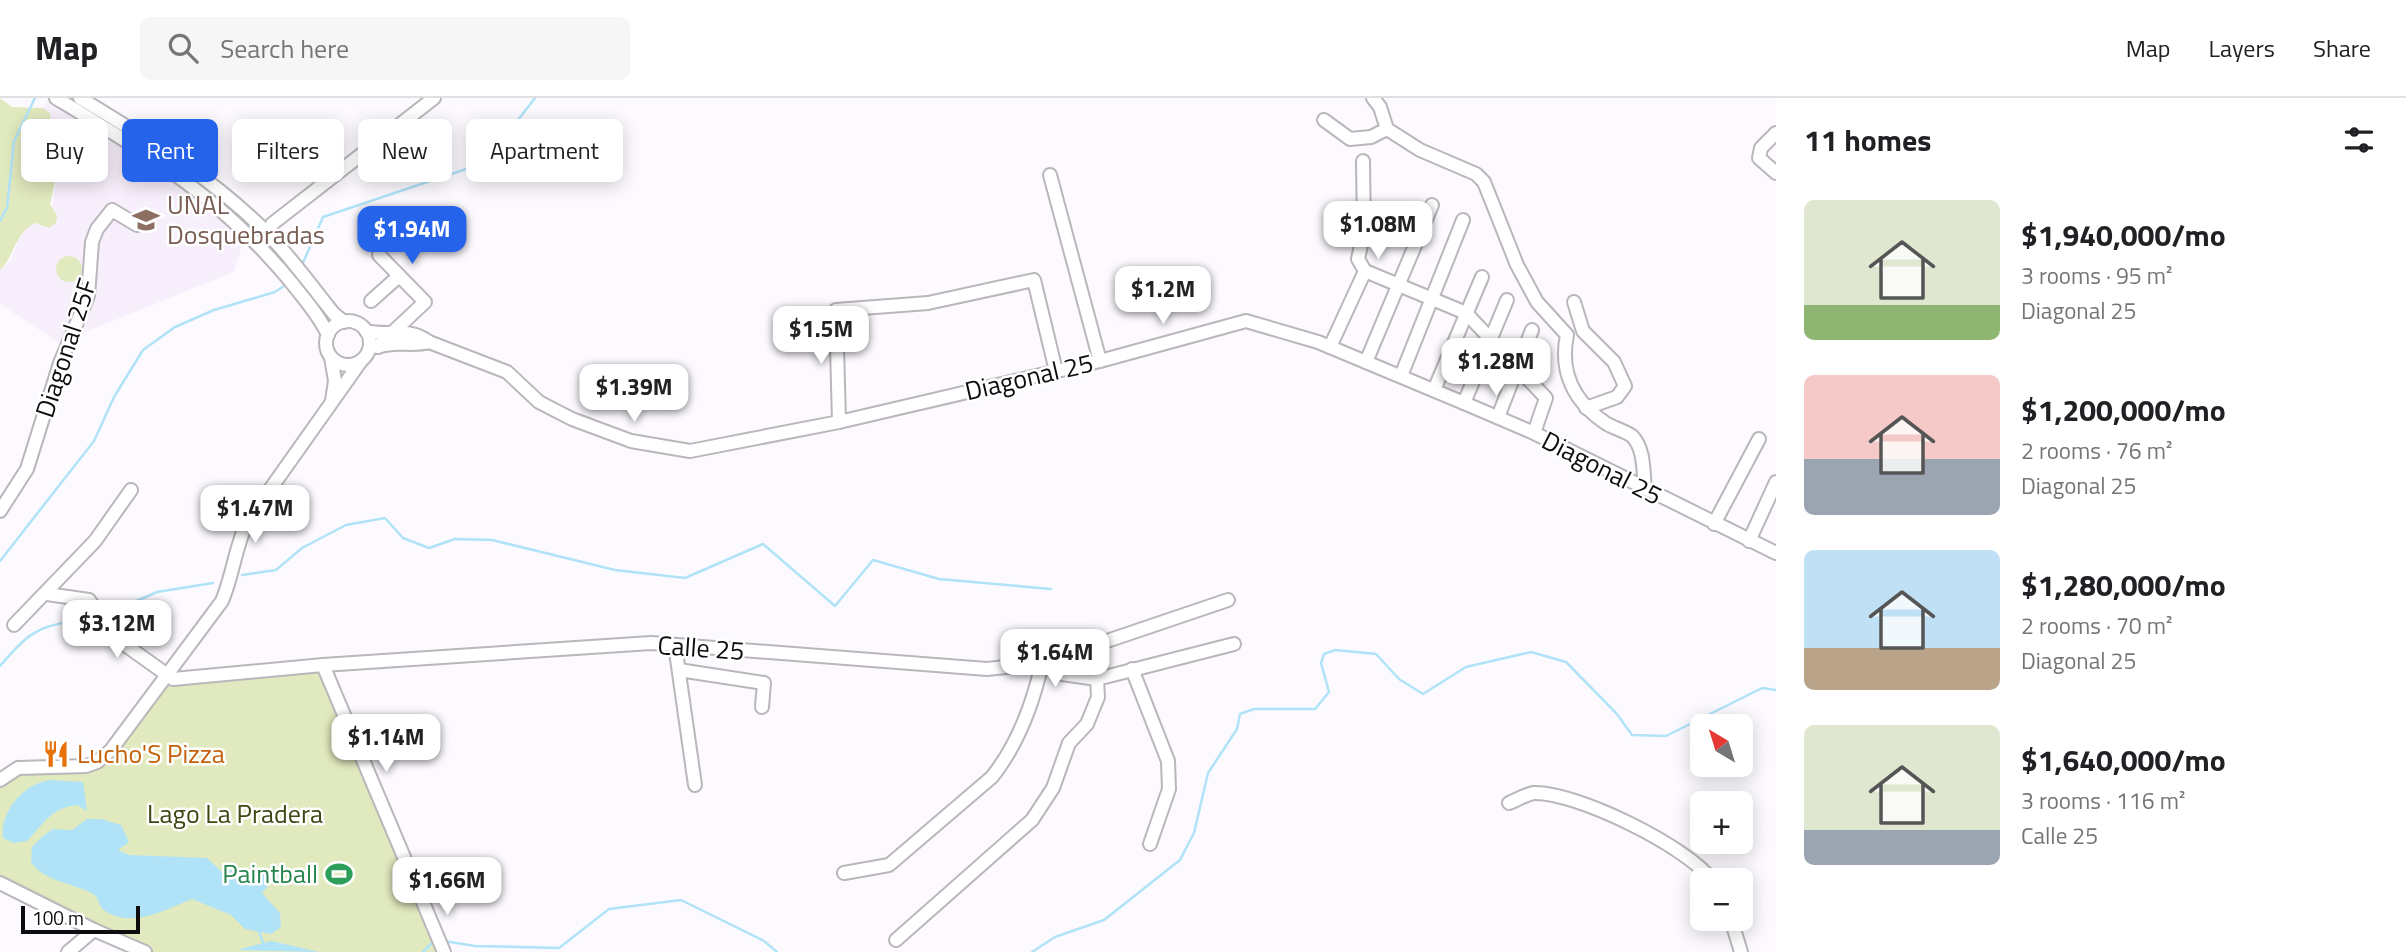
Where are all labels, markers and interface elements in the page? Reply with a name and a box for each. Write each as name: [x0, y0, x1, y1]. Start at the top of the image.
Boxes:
search box: [140, 17, 630, 80]
text: Map: [35, 23, 98, 73]
icon: search: [164, 29, 202, 67]
text: Search here: [220, 29, 349, 68]
text: Map: [2126, 30, 2171, 66]
text: Layers: [2209, 30, 2275, 66]
text: Share: [2313, 30, 2371, 66]
text: 11 homes: [1804, 117, 1931, 163]
chip: Buy: [21, 119, 108, 182]
chip: Rent: [122, 119, 218, 182]
chip: Filters: [232, 119, 344, 182]
chip: New: [358, 119, 452, 182]
chip: Apartment: [466, 119, 623, 182]
icon: filters: [2340, 121, 2378, 159]
place label: UNAL Dosquebradas: [167, 185, 325, 254]
pin: $1.08M: [1321, 202, 1435, 261]
school or university icon: UNAL Dosquebradas: [131, 205, 161, 235]
pin: $1.94M: [355, 206, 469, 266]
text: $1.08M: [1339, 206, 1417, 241]
text: $1.94M: [373, 211, 451, 246]
text: $1,940,000/mo: [2021, 212, 2226, 258]
icon: home: [1860, 228, 1944, 312]
text: 3 rooms · 95 m²: [2021, 258, 2172, 293]
pin: $1.2M: [1114, 266, 1212, 326]
text: $1.2M: [1131, 271, 1195, 306]
street label: Diagonal 25F: [25, 273, 106, 422]
text: Diagonal 25: [2021, 293, 2136, 328]
pin: $1.5M: [772, 306, 870, 366]
text: $1.5M: [789, 311, 853, 346]
pin: $1.28M: [1439, 338, 1553, 398]
street label: Diagonal 25: [961, 343, 1097, 410]
text: $1.28M: [1457, 343, 1535, 378]
pin: $1.39M: [577, 364, 691, 424]
text: $1.39M: [595, 369, 673, 404]
text: $1,200,000/mo: [2021, 387, 2226, 433]
icon: home: [1860, 403, 1944, 487]
street label: Diagonal 25: [1535, 421, 1669, 515]
text: 2 rooms · 76 m²: [2021, 433, 2172, 468]
text: Diagonal 25: [2021, 468, 2136, 503]
pin: $1.47M: [198, 486, 312, 545]
text: $1.47M: [216, 490, 294, 525]
text: $1,280,000/mo: [2021, 562, 2226, 608]
icon: home: [1860, 578, 1944, 662]
pin: $3.12M: [60, 601, 174, 660]
text: $3.12M: [78, 605, 156, 640]
text: 2 rooms · 70 m²: [2021, 608, 2172, 643]
street label: Calle 25: [656, 625, 746, 670]
pin: $1.64M: [998, 630, 1112, 689]
text: $1.64M: [1016, 634, 1094, 669]
text: Diagonal 25: [2021, 643, 2136, 678]
pin: $1.14M: [329, 714, 443, 774]
north arrow: [1690, 714, 1754, 777]
map controls: [1690, 714, 1753, 931]
text: $1.14M: [347, 719, 425, 754]
place label: Lucho'S Pizza: [77, 734, 225, 773]
text: $1,640,000/mo: [2021, 737, 2226, 783]
restaurant icon: Lucho'S Pizza: [41, 739, 71, 769]
icon: home: [1860, 753, 1944, 837]
text: 3 rooms · 116 m²: [2021, 783, 2185, 818]
button: +: [1690, 791, 1753, 854]
park label: Lago La Pradera: [147, 794, 323, 833]
text: Calle 25: [2021, 818, 2098, 853]
place label: Paintball: [222, 854, 318, 893]
pin: $1.66M: [390, 858, 504, 917]
sports icon: Paintball: [324, 859, 354, 889]
text: $1.66M: [408, 862, 486, 897]
button: −: [1690, 868, 1753, 931]
scale bar: [21, 903, 140, 935]
text: 100 m: [32, 903, 84, 932]

